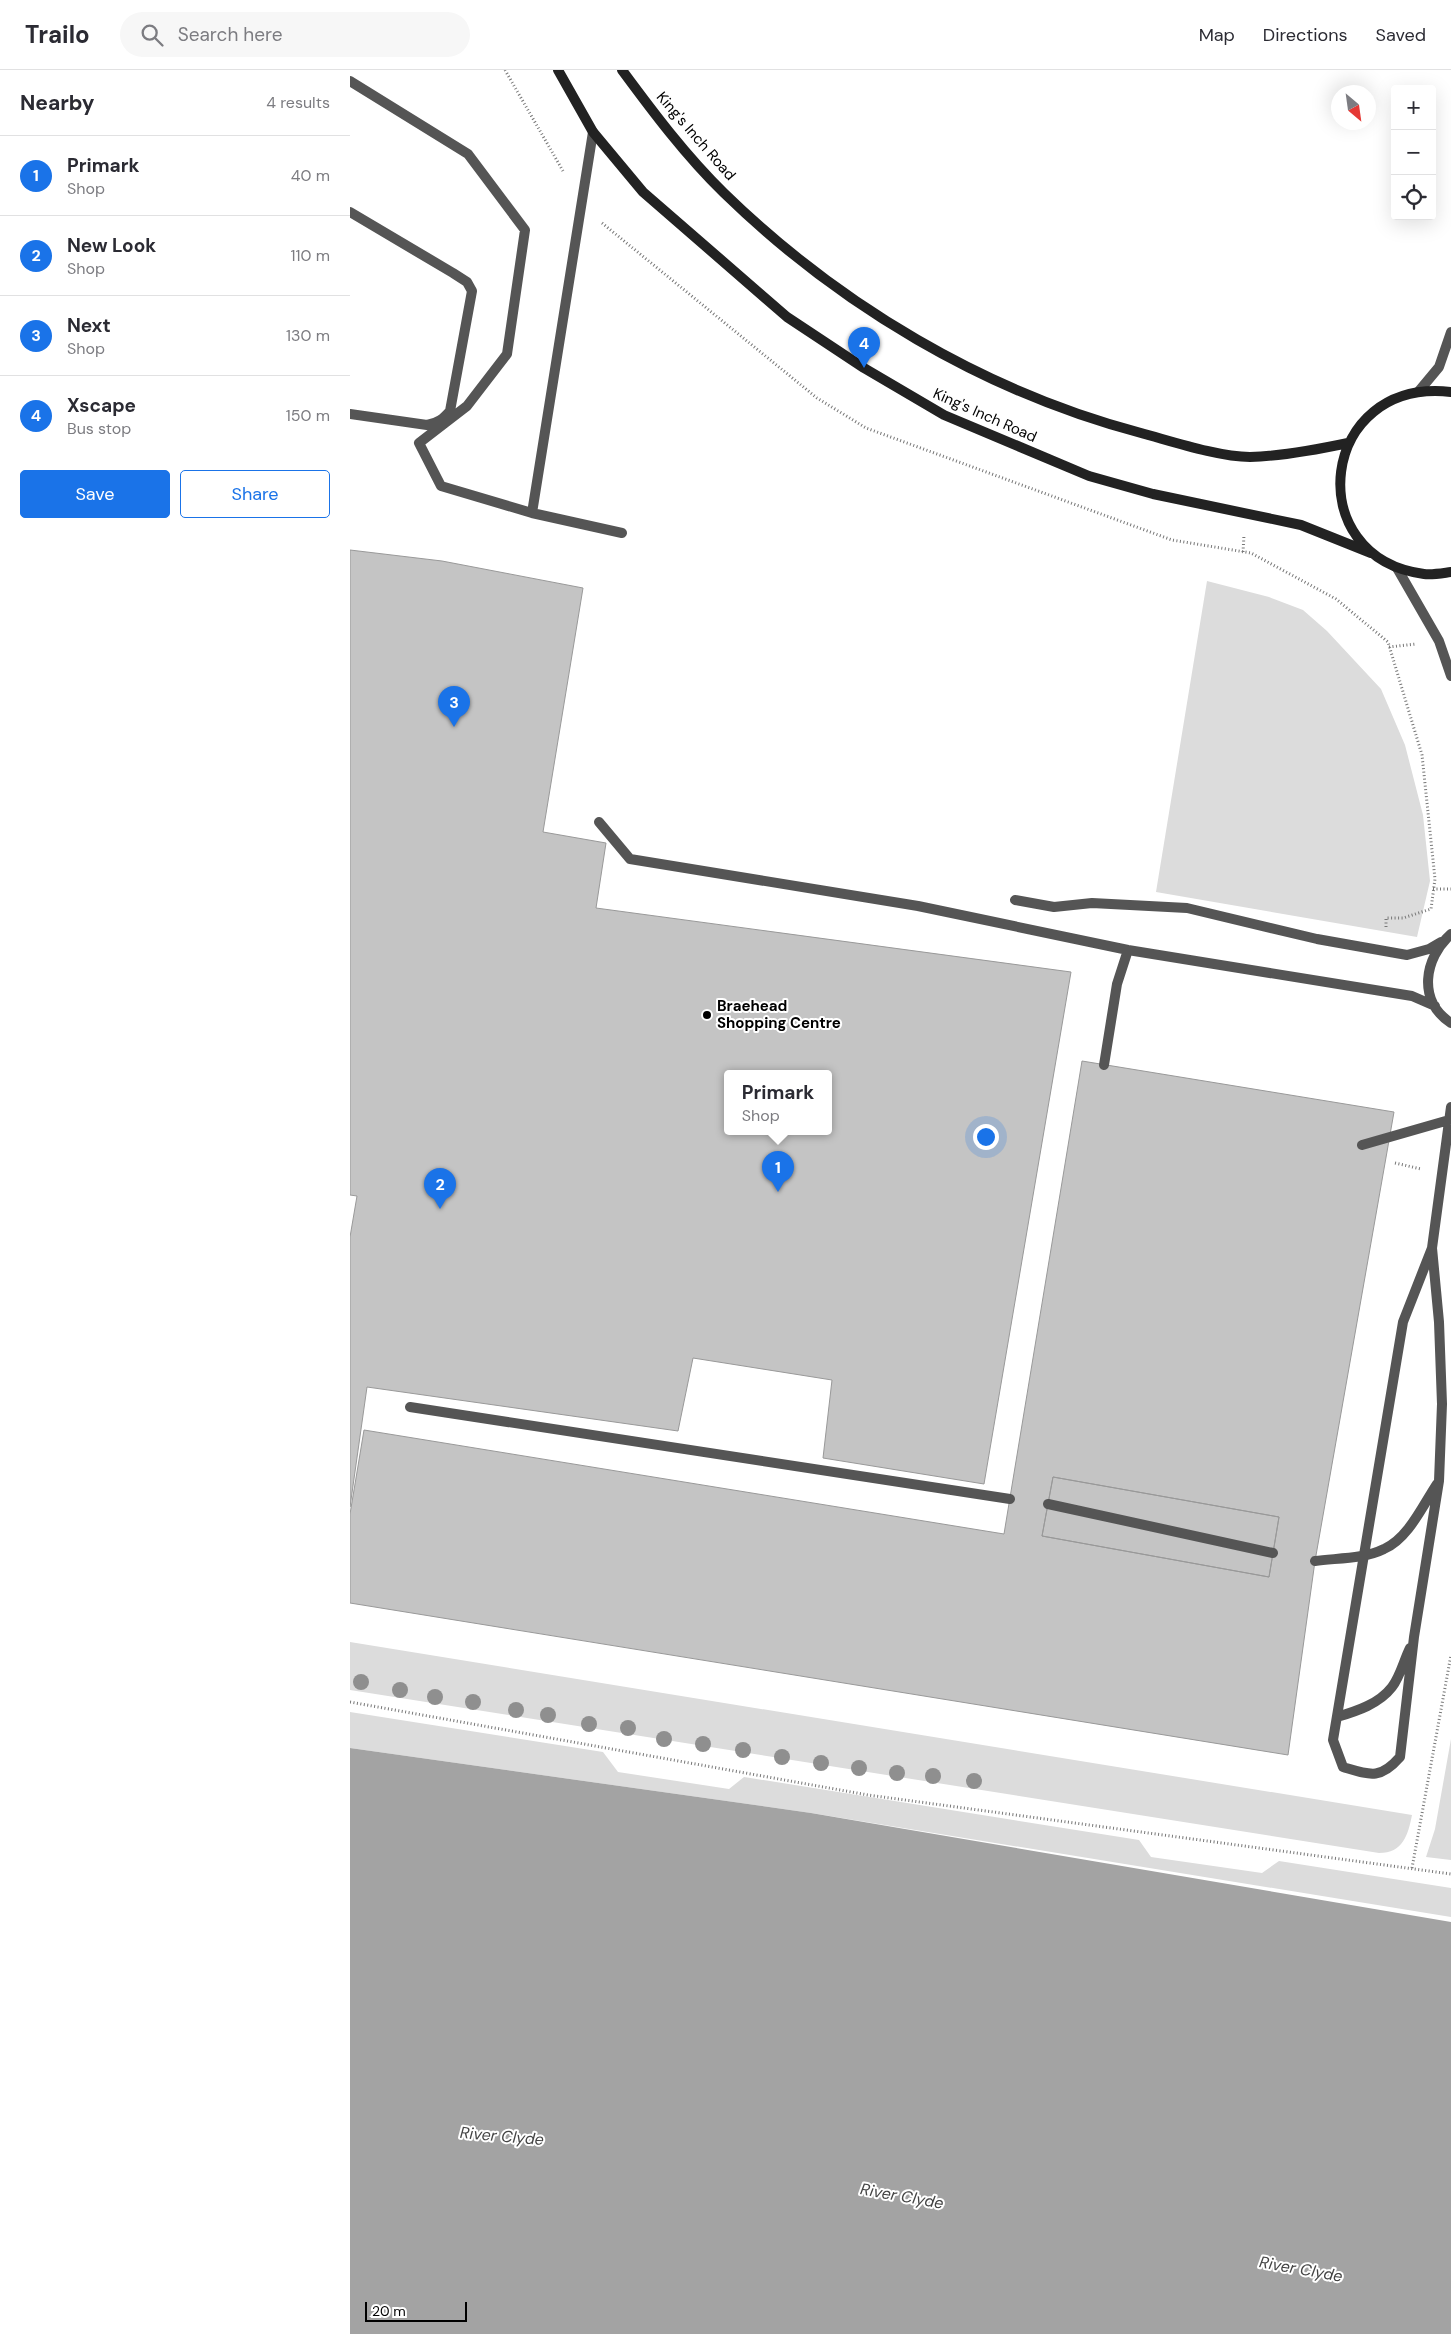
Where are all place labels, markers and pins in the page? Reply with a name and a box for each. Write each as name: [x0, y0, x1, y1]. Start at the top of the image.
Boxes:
pin: 4: [848, 327, 880, 368]
pin: 3: [438, 686, 470, 727]
place label: Braehead Shopping Centre: [717, 996, 841, 1033]
marker: Braehead Shopping Centre: [701, 1009, 713, 1021]
pin: 1: [762, 1151, 794, 1192]
pin: 2: [424, 1168, 456, 1209]

